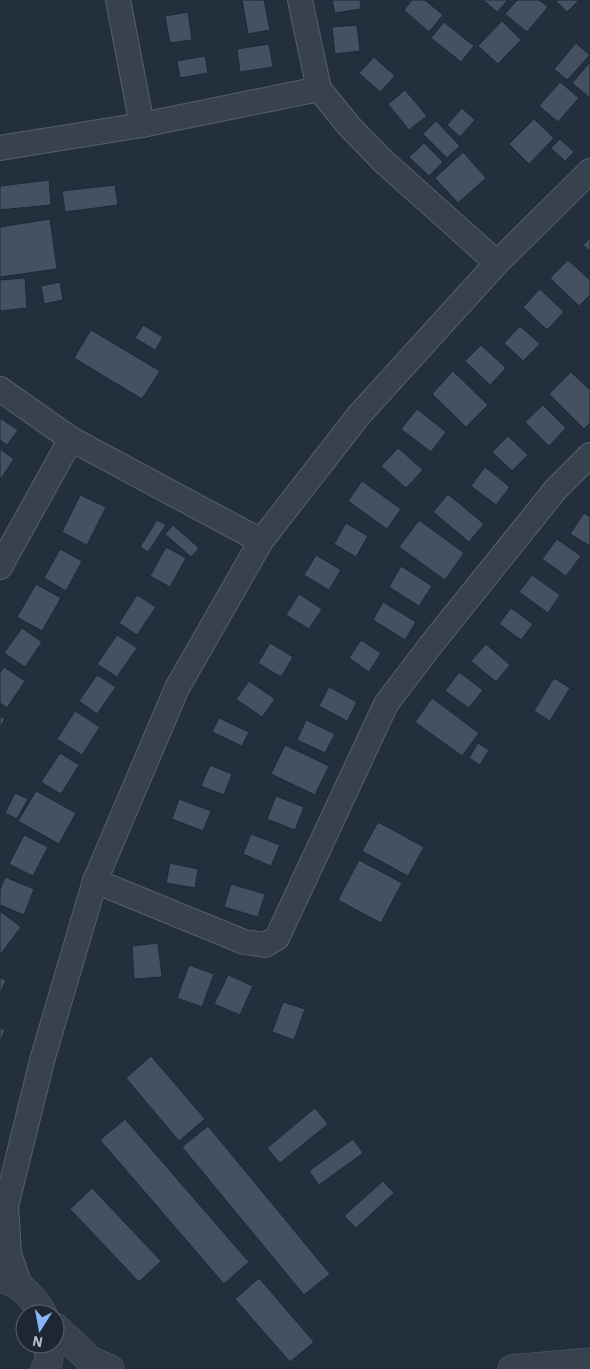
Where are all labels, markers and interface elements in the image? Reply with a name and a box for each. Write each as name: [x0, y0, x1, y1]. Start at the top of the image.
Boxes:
north arrow: [15, 1304, 65, 1354]
text: N: [31, 1332, 44, 1352]

